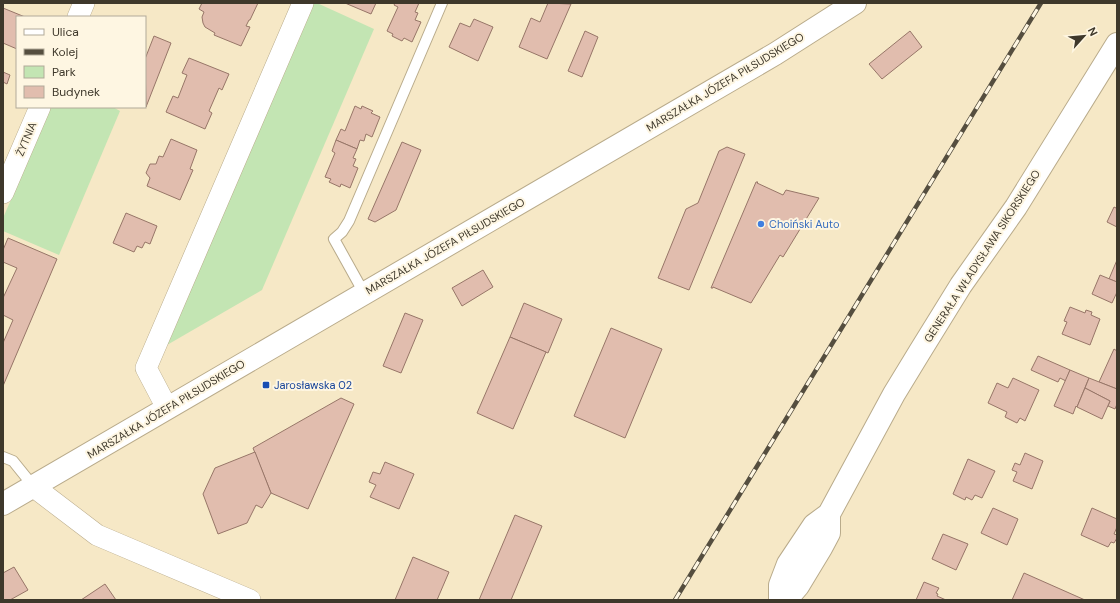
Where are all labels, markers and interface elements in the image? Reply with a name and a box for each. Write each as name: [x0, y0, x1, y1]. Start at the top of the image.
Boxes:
legend: [16, 16, 146, 108]
north arrow: [1064, 16, 1104, 56]
text: Ulica: [52, 24, 79, 40]
text: N: [1085, 25, 1101, 38]
street label: MARSZAŁKA JÓZEFA PIŁSUDSKIEGO: [644, 29, 806, 135]
text: Kolej: [52, 44, 78, 60]
text: Park: [52, 64, 76, 80]
text: Budynek: [52, 84, 100, 100]
street label: ŻYTNIA: [13, 120, 39, 158]
street label: GENERAŁA WŁADYSŁAWA SIKORSKIEGO: [921, 167, 1043, 345]
street label: MARSZAŁKA JÓZEFA PIŁSUDSKIEGO: [363, 195, 527, 297]
place label: Choiński Auto: [769, 217, 840, 231]
marker: Choiński Auto: [756, 219, 766, 229]
street label: MARSZAŁKA JÓZEFA PIŁSUDSKIEGO: [85, 356, 247, 462]
place label: Jarosławska 02: [274, 378, 352, 392]
marker: Jarosławska 02: [261, 380, 271, 390]

